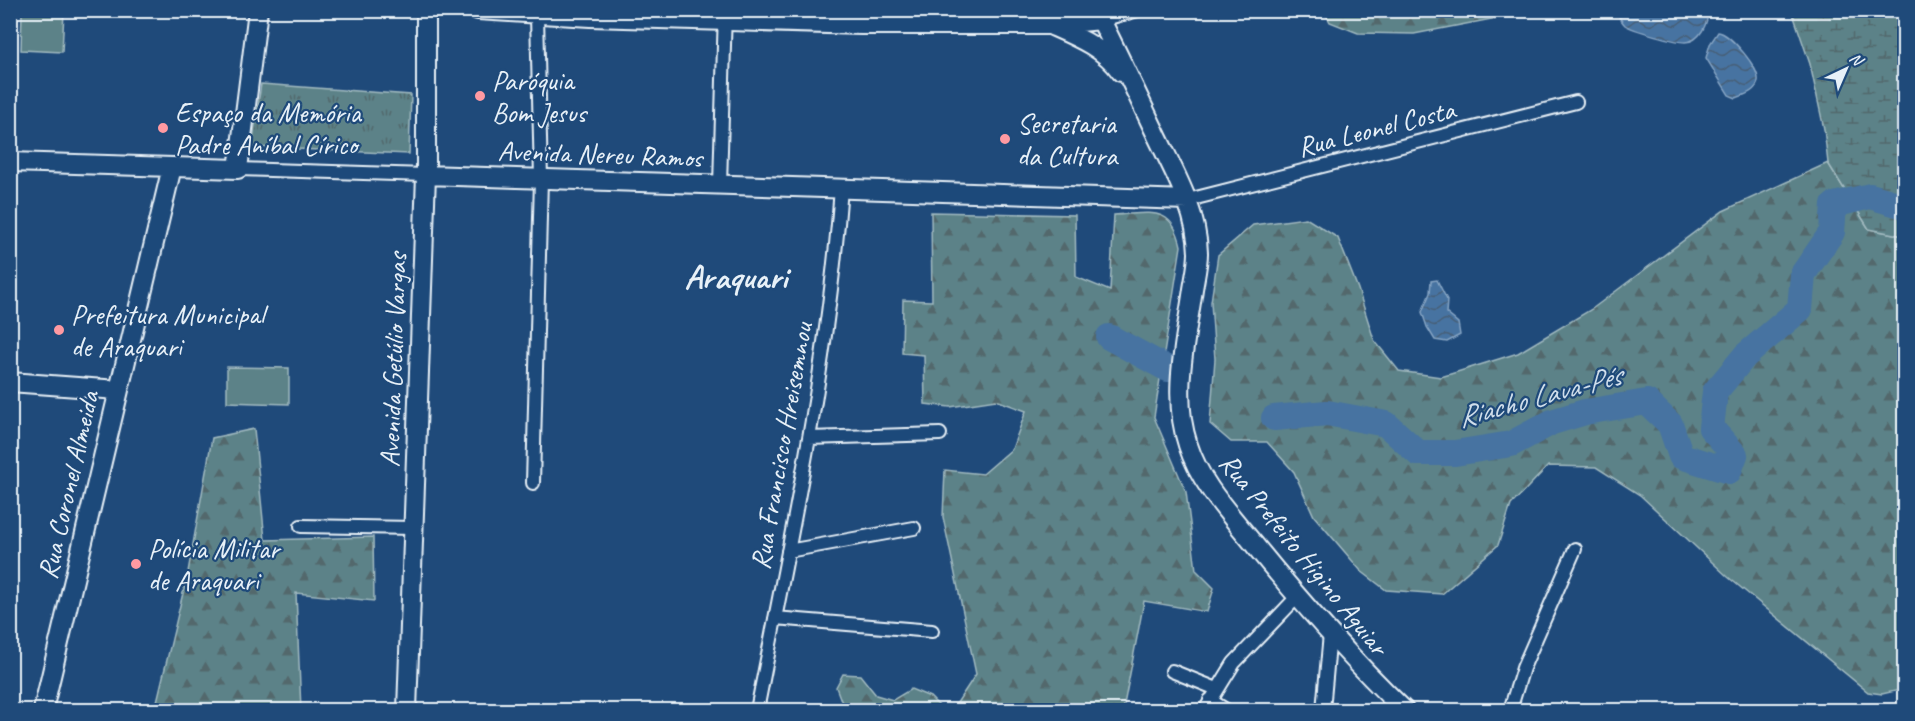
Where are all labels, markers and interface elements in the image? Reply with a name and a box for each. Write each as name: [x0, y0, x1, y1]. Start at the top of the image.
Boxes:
north arrow: [1816, 39, 1876, 99]
text: N: [1845, 48, 1868, 72]
place label: Paróquia Bom Jesus: [492, 63, 588, 130]
marker: Paróquia Bom Jesus: [473, 89, 487, 103]
street label: Rua Leonel Costa: [1294, 91, 1460, 164]
place label: Espaço da Memória Padre Aníbal Círico: [175, 95, 363, 162]
place label: Secretaria da Cultura: [1017, 106, 1119, 173]
marker: Espaço da Memória Padre Aníbal Círico: [156, 121, 170, 135]
marker: Secretaria da Cultura: [998, 132, 1012, 146]
street label: Avenida Nereu Ramos: [497, 133, 705, 175]
street label: Avenida Getúlio Vargas: [372, 250, 414, 468]
district label: Araquari: [685, 255, 792, 298]
place label: Prefeitura Municipal de Araquari: [71, 297, 269, 364]
street label: Rua Francisco Hreisemnou: [742, 318, 820, 572]
marker: Prefeitura Municipal de Araquari: [52, 323, 66, 337]
water label: Riacho Lava-Pés: [1453, 354, 1630, 436]
street label: Rua Coronel Almeida: [29, 386, 107, 582]
street label: Rua Prefeito Higino Aguiar: [1212, 446, 1398, 664]
place label: Polícia Militar de Araquari: [148, 531, 282, 598]
marker: Polícia Militar de Araquari: [129, 557, 143, 571]

